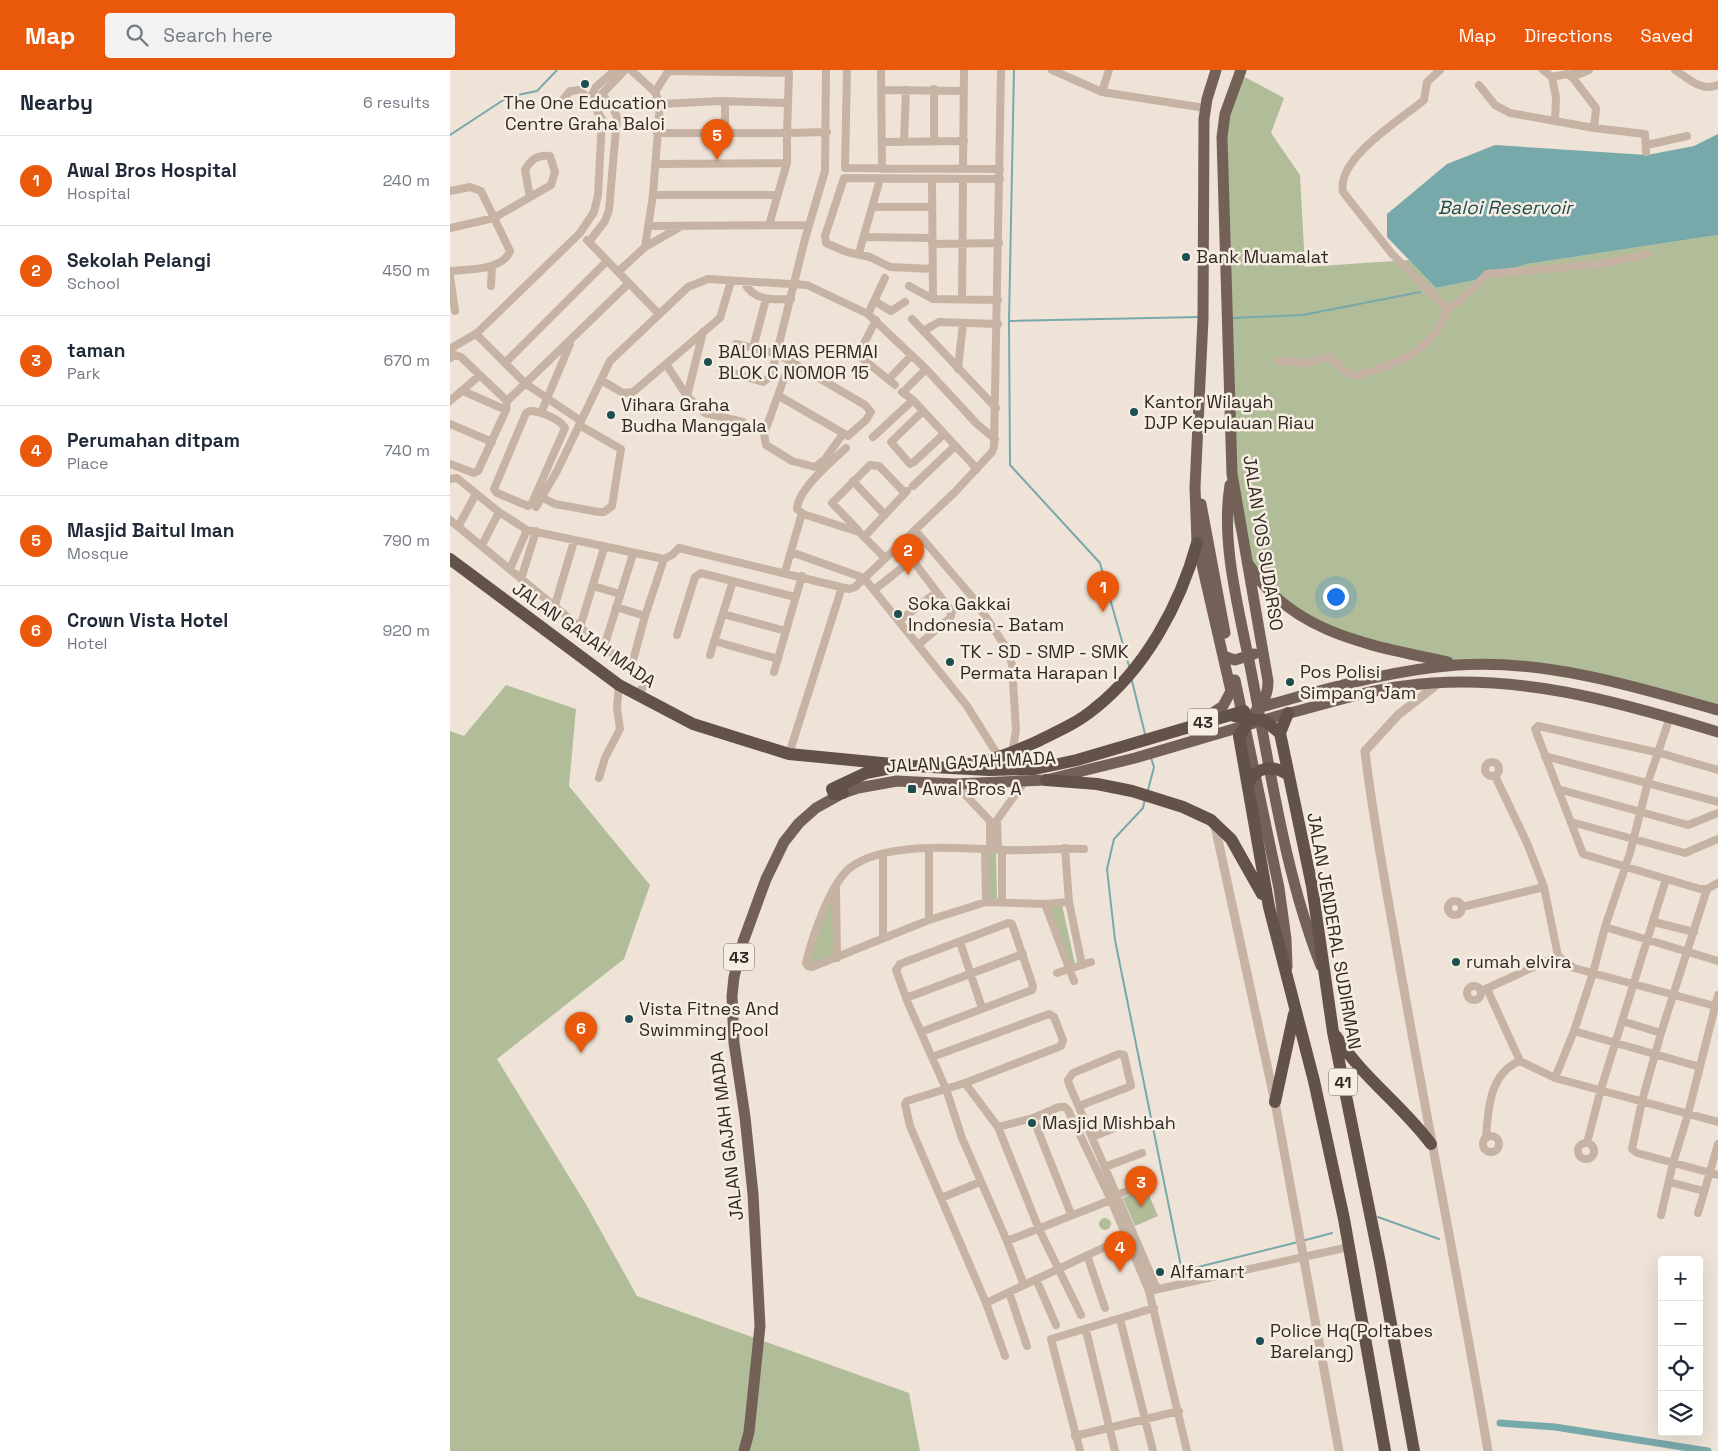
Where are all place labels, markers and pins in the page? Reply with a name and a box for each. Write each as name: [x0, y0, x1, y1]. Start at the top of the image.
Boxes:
marker: The One Education Centre Graha Baloi: [579, 78, 591, 90]
place label: The One Education Centre Graha Baloi: [503, 91, 667, 135]
pin: 5: [701, 119, 733, 160]
place label: Bank Muamalat: [1196, 245, 1329, 268]
marker: Bank Muamalat: [1180, 251, 1192, 263]
place label: BALOI MAS PERMAI BLOK C NOMOR 15: [718, 340, 878, 384]
marker: BALOI MAS PERMAI BLOK C NOMOR 15: [702, 356, 714, 368]
place label: Kantor Wilayah DJP Kepulauan Riau: [1144, 390, 1314, 434]
place label: Vihara Graha Budha Manggala: [621, 393, 767, 437]
marker: Kantor Wilayah DJP Kepulauan Riau: [1128, 406, 1140, 418]
marker: Vihara Graha Budha Manggala: [605, 409, 617, 421]
pin: 2: [892, 534, 924, 575]
pin: 1: [1087, 571, 1119, 612]
place label: Soka Gakkai Indonesia - Batam: [908, 592, 1064, 636]
marker: Soka Gakkai Indonesia - Batam: [892, 608, 904, 620]
place label: TK - SD - SMP - SMK Permata Harapan I: [960, 640, 1129, 684]
marker: TK - SD - SMP - SMK Permata Harapan I: [944, 656, 956, 668]
place label: Pos Polisi Simpang Jam: [1300, 660, 1416, 704]
marker: Pos Polisi Simpang Jam: [1284, 676, 1296, 688]
place label: Awal Bros A: [922, 777, 1022, 800]
marker: Awal Bros A: [906, 783, 918, 795]
place label: rumah elvira: [1466, 950, 1571, 973]
marker: rumah elvira: [1450, 956, 1462, 968]
place label: Vista Fitnes And Swimming Pool: [639, 997, 779, 1041]
pin: 6: [565, 1012, 597, 1053]
marker: Vista Fitnes And Swimming Pool: [623, 1013, 635, 1025]
place label: Masjid Mishbah: [1042, 1111, 1176, 1134]
marker: Masjid Mishbah: [1026, 1117, 1038, 1129]
pin: 3: [1125, 1166, 1157, 1207]
pin: 4: [1104, 1231, 1136, 1272]
place label: Alfamart: [1170, 1260, 1245, 1283]
marker: Alfamart: [1154, 1266, 1166, 1278]
place label: Police Hq(Poltabes Barelang): [1270, 1319, 1433, 1363]
marker: Police Hq(Poltabes Barelang): [1254, 1335, 1266, 1347]

